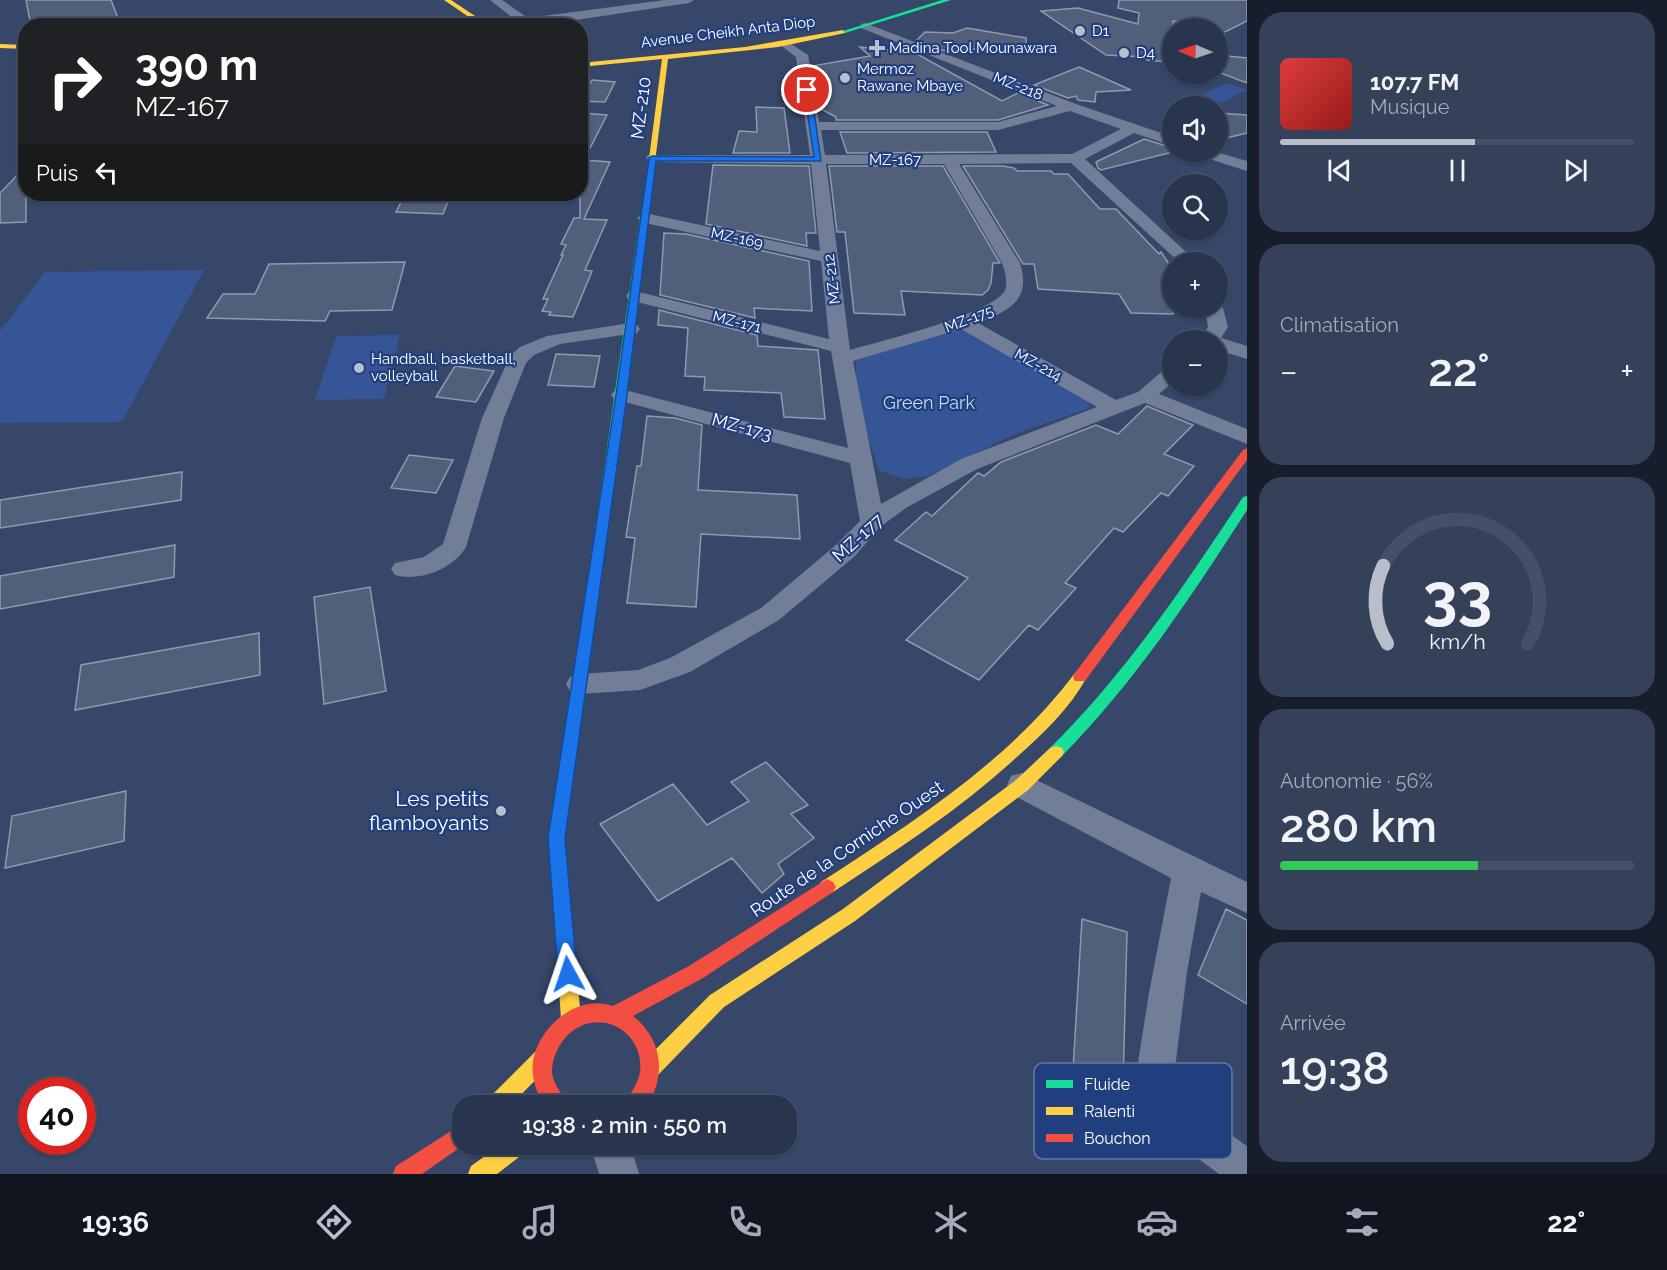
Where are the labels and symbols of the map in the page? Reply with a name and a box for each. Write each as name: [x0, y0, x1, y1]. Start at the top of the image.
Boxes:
street label: Avenue Cheikh Anta Diop: [640, 12, 816, 52]
north arrow: [1162, 18, 1228, 84]
place label: D1: [1092, 22, 1110, 40]
marker: D1: [1073, 24, 1087, 38]
place label: Madina Tool Mounawara: [889, 39, 1057, 57]
marker: Madina Tool Mounawara: [870, 41, 884, 55]
place label: D4: [1136, 44, 1155, 62]
marker: D4: [1117, 46, 1131, 60]
place label: Mermoz Rawane Mbaye: [857, 60, 963, 95]
pin: [781, 64, 832, 115]
street label: MZ-218: [991, 68, 1046, 104]
marker: Mermoz Rawane Mbaye: [838, 71, 852, 85]
street label: MZ-210: [626, 76, 655, 140]
street label: MZ-167: [869, 151, 921, 169]
street label: MZ-169: [709, 224, 765, 252]
street label: MZ-212: [820, 252, 844, 305]
street label: MZ-175: [942, 301, 996, 337]
street label: MZ-171: [711, 307, 764, 337]
street label: MZ-214: [1011, 345, 1065, 385]
place label: Handball, basketball, volleyball: [371, 350, 516, 385]
marker: Handball, basketball, volleyball: [352, 361, 366, 375]
park label: Green Park: [883, 392, 975, 413]
street label: MZ-173: [710, 408, 774, 445]
street label: MZ-177: [828, 509, 888, 566]
street label: Route de la Corniche Ouest: [746, 776, 947, 921]
place label: Les petits flamboyants: [369, 786, 489, 835]
marker: Les petits flamboyants: [494, 804, 508, 818]
position arrow: [536, 942, 600, 1006]
legend: [1034, 1063, 1232, 1159]
text: Fluide: [1084, 1075, 1130, 1094]
speed limit sign: 40: [18, 1077, 96, 1155]
text: Ralenti: [1084, 1102, 1135, 1121]
text: Bouchon: [1084, 1129, 1151, 1148]

